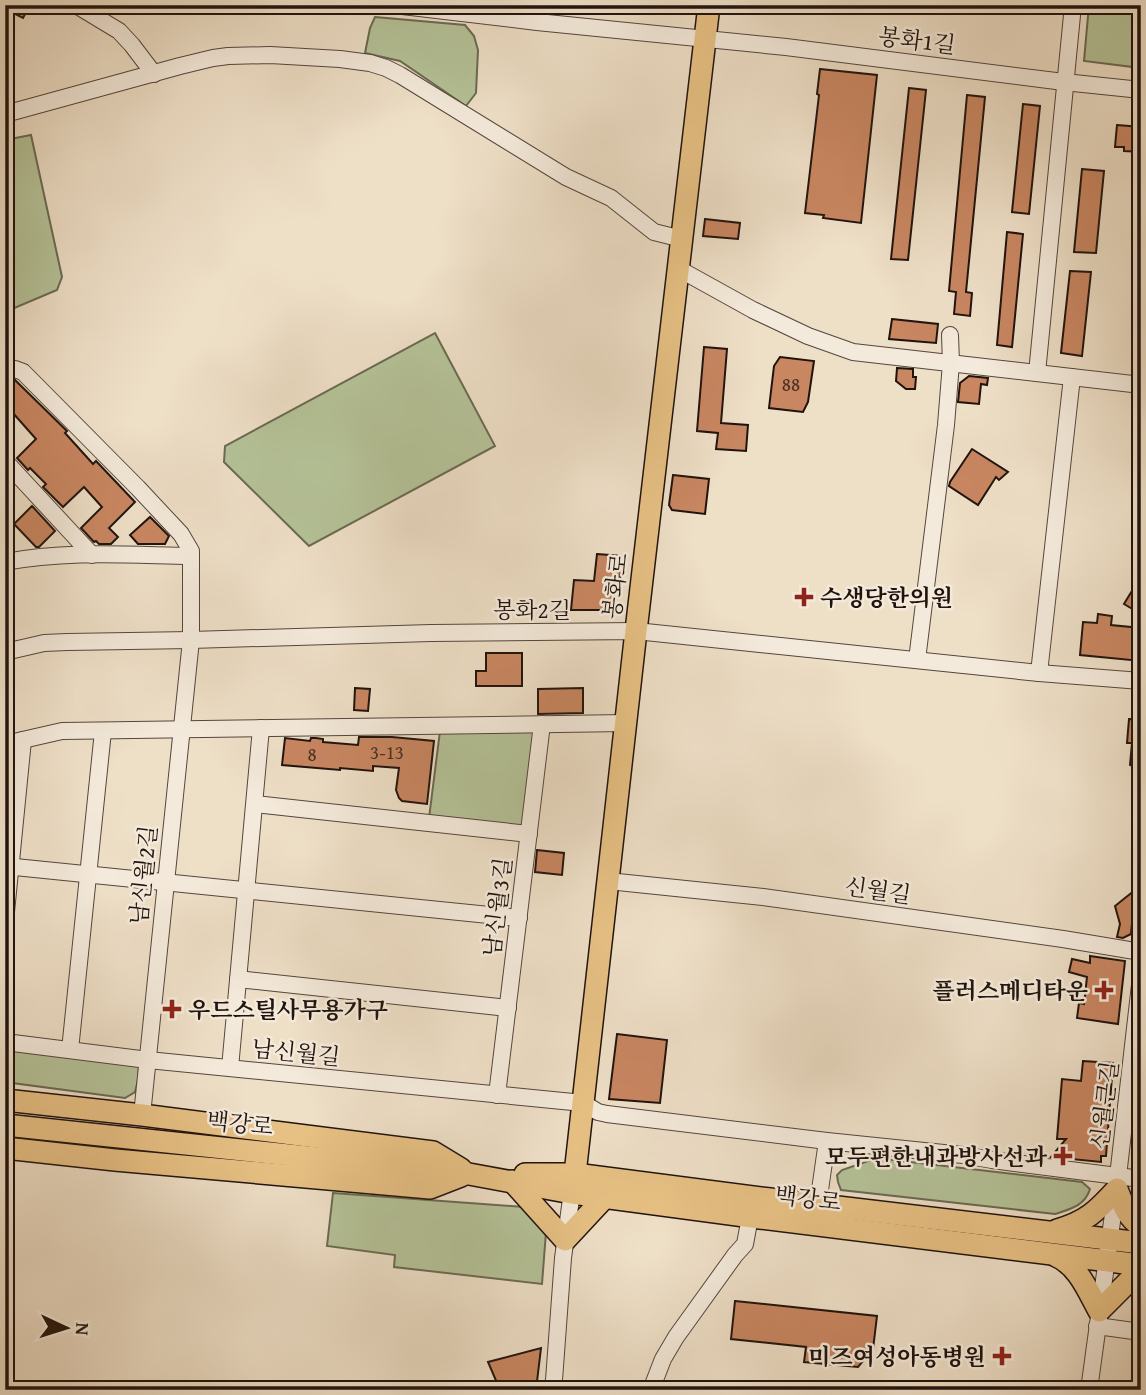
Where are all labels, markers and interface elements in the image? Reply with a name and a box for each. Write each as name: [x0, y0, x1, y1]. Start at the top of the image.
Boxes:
street label: 봉화1길: [876, 19, 958, 61]
house number: 88: [782, 370, 800, 398]
street label: 봉화로: [595, 551, 635, 621]
place label: 수생당한의원: [820, 581, 953, 614]
marker: 수생당한의원: [794, 587, 814, 607]
street label: 봉화2길: [493, 593, 571, 626]
house number: 3-13: [370, 738, 404, 766]
house number: 8: [307, 740, 317, 768]
street label: 남신월2길: [121, 824, 165, 926]
street label: 남신월3길: [475, 855, 519, 959]
street label: 신월길: [843, 869, 913, 911]
place label: 플러스메디타운: [932, 974, 1088, 1007]
marker: 플러스메디타운: [1094, 980, 1114, 1000]
place label: 우드스틸사무용가구: [188, 993, 388, 1026]
marker: 우드스틸사무용가구: [162, 999, 182, 1019]
street label: 남신월길: [250, 1031, 342, 1073]
street label: 신월큰길: [1082, 1059, 1126, 1151]
street label: 백강로: [205, 1103, 275, 1143]
place label: 모두편한내과방사선과: [825, 1140, 1048, 1173]
marker: 모두편한내과방사선과: [1053, 1146, 1073, 1166]
street label: 백강로: [773, 1178, 843, 1218]
north arrow: [32, 1294, 102, 1364]
text: N: [69, 1322, 97, 1337]
place label: 미즈여성아동병원: [808, 1340, 986, 1373]
marker: 미즈여성아동병원: [992, 1346, 1012, 1366]

